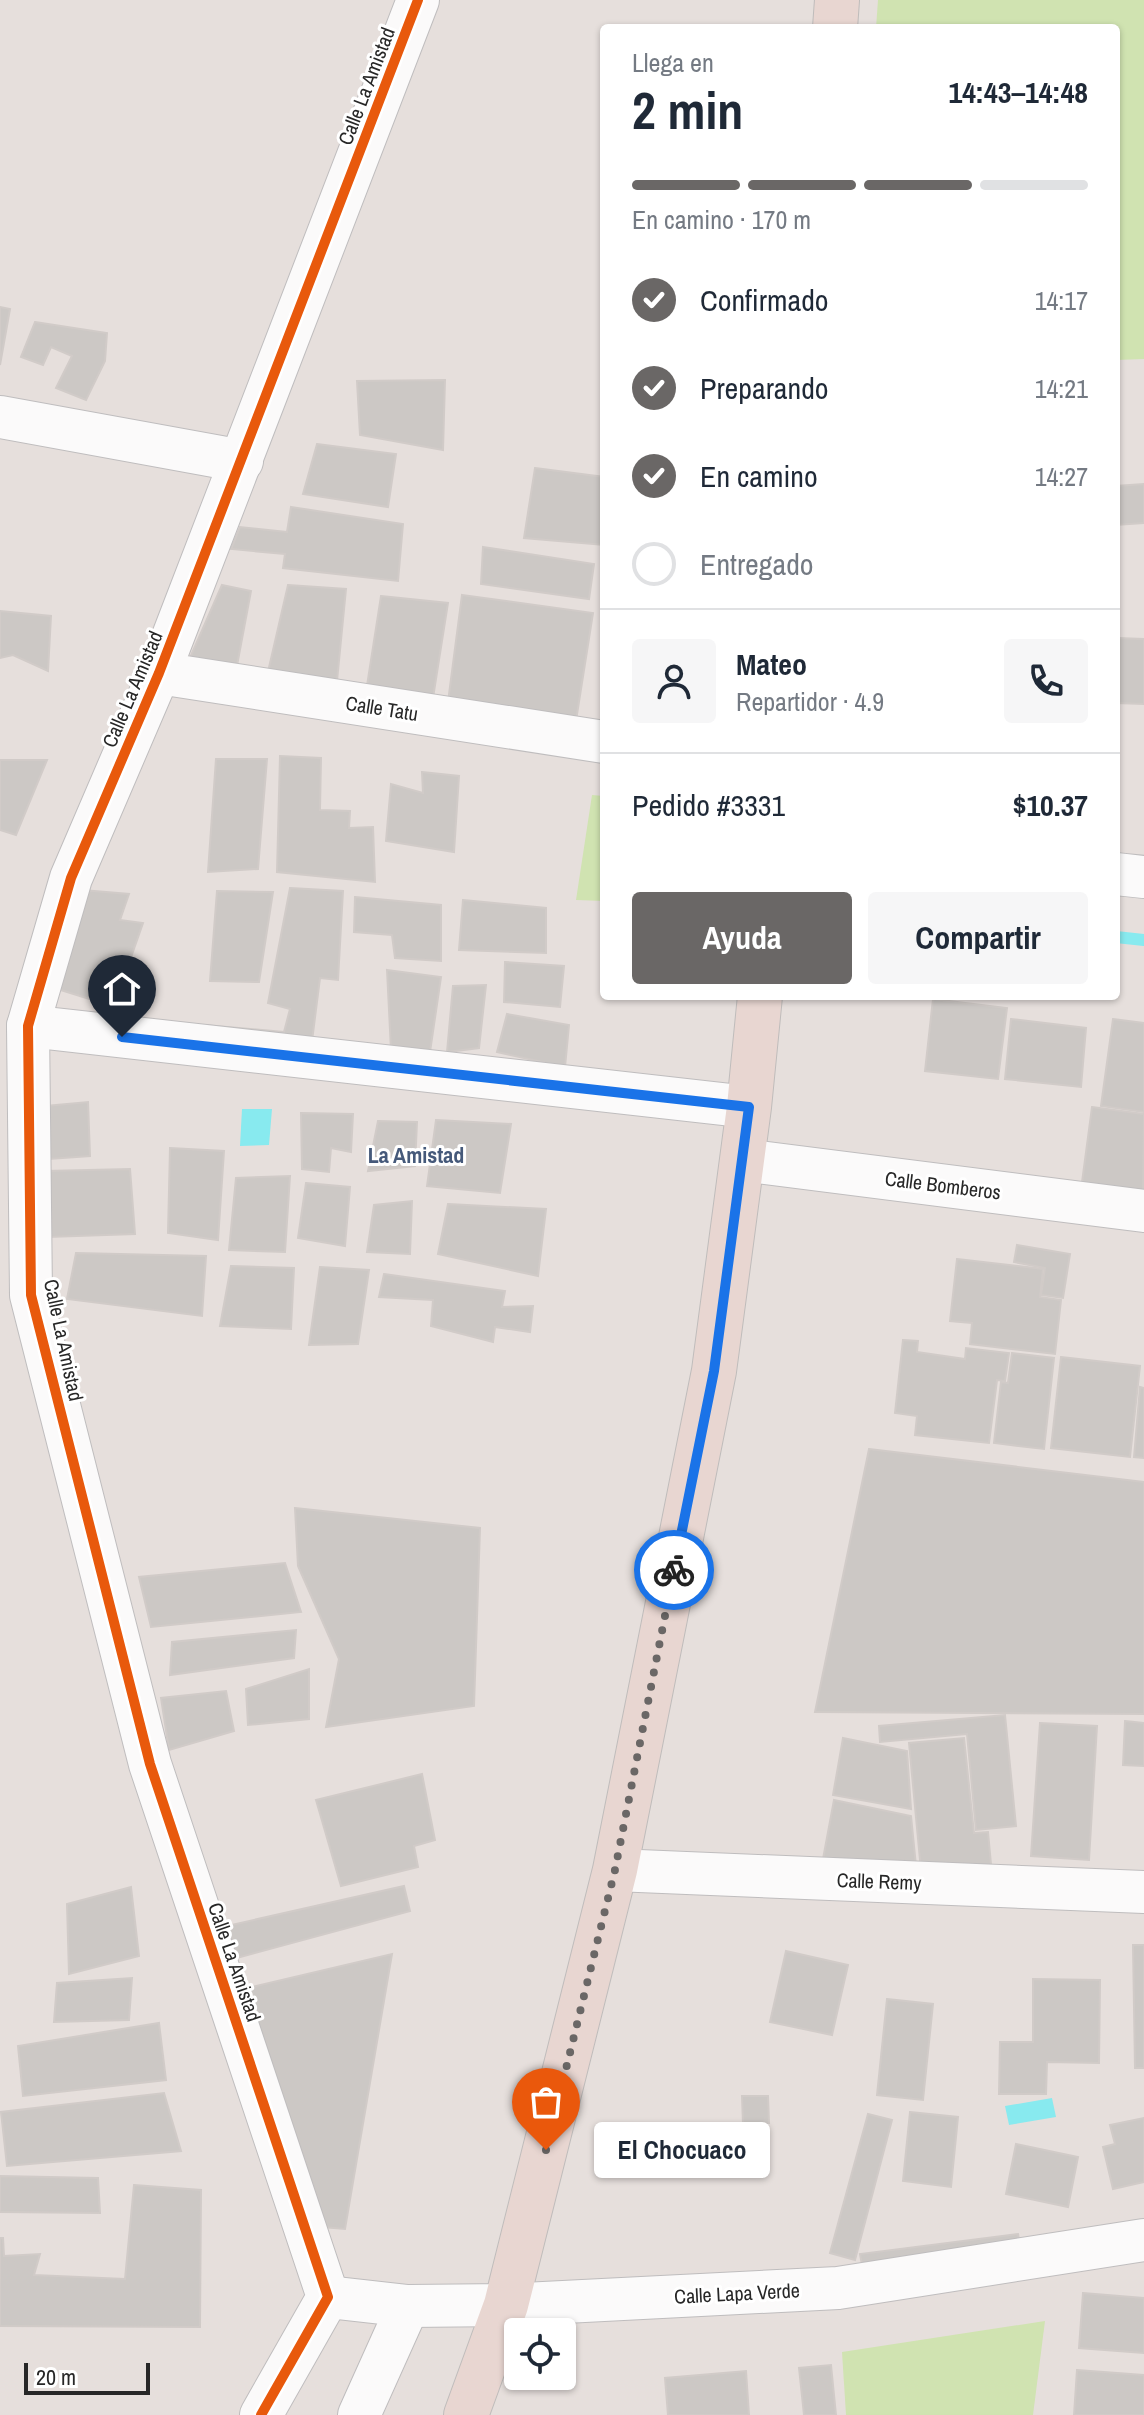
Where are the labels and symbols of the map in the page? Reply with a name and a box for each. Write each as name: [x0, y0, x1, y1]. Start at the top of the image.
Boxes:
street label: Calle La Amistad: [331, 23, 401, 149]
street label: Calle La Amistad: [95, 627, 169, 751]
street label: Calle Tatu: [344, 689, 420, 727]
pin: [88, 955, 156, 1037]
district label: La Amistad: [368, 1140, 464, 1170]
street label: Calle Bomberos: [883, 1164, 1003, 1206]
street label: Calle La Amistad: [38, 1277, 90, 1403]
courier: [634, 1530, 714, 1610]
street label: Calle Remy: [836, 1866, 923, 1896]
street label: Calle La Amistad: [202, 1899, 268, 2025]
pin: [512, 2068, 580, 2150]
callout: El Chocuaco: [594, 2122, 770, 2178]
street label: Calle Lapa Verde: [673, 2276, 801, 2310]
scale bar: [24, 2359, 150, 2395]

